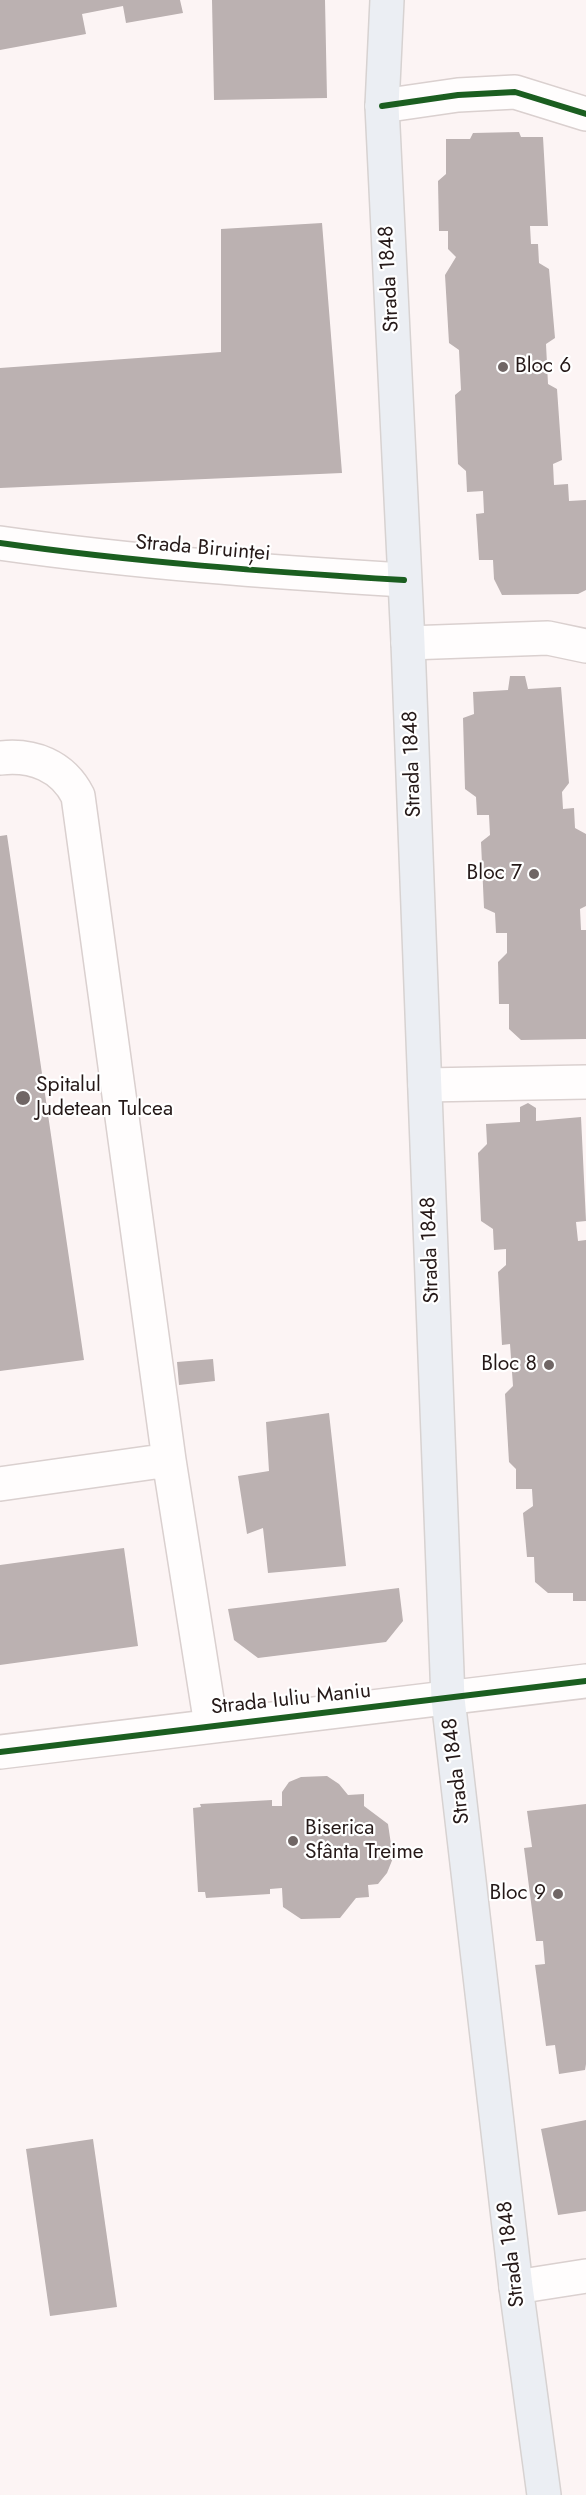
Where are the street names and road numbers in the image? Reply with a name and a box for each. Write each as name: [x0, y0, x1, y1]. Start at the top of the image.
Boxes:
street label: Strada 1848: [375, 225, 405, 333]
street label: Strada Biruinței: [134, 531, 272, 567]
street label: Strada 1848: [399, 710, 427, 818]
street label: Strada 1848: [417, 1196, 445, 1304]
street label: Strada Iuliu Maniu: [210, 1679, 372, 1721]
street label: Strada 1848: [438, 1716, 476, 1826]
street label: Strada 1848: [493, 2199, 531, 2309]

